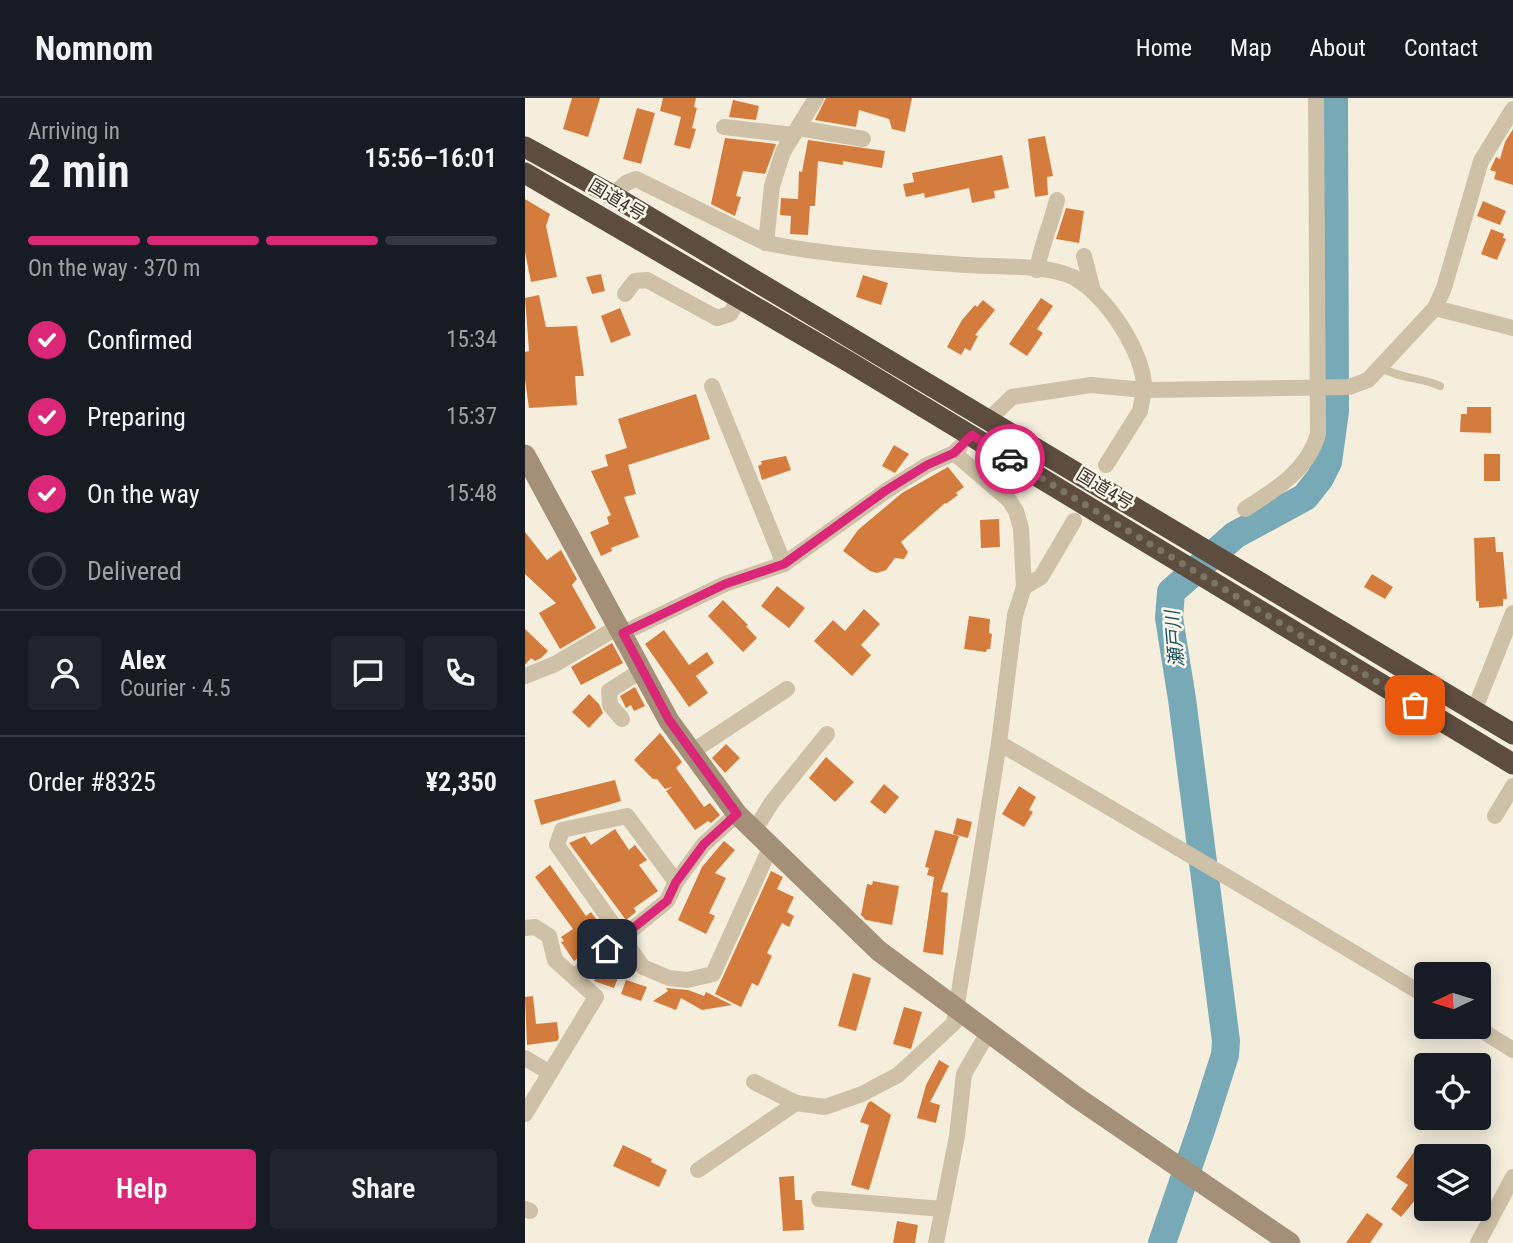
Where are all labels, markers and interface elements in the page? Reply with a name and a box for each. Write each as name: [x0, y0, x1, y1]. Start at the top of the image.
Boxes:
text: Nomnom: [35, 29, 153, 68]
text: Home: [1136, 34, 1192, 62]
text: Map: [1230, 34, 1272, 62]
text: About: [1310, 34, 1366, 62]
text: Contact: [1404, 34, 1478, 62]
text: Arriving in: [28, 118, 120, 145]
text: 15:56–16:01: [364, 143, 497, 173]
text: 2 min: [28, 144, 130, 198]
street label: 国道4号: [585, 174, 650, 225]
text: On the way · 370 m: [28, 255, 200, 282]
icon: check: [28, 321, 66, 359]
text: Confirmed: [87, 325, 193, 355]
text: 15:34: [446, 326, 497, 353]
icon: check: [28, 398, 66, 436]
text: Preparing: [87, 402, 186, 432]
text: 15:37: [446, 403, 497, 430]
courier: [975, 424, 1045, 494]
icon: car: [991, 440, 1029, 478]
street label: 国道4号: [1073, 463, 1138, 514]
icon: check: [28, 475, 66, 513]
text: On the way: [87, 479, 200, 509]
text: 15:48: [446, 480, 497, 507]
text: Delivered: [87, 556, 182, 586]
water label: 瀬戸川: [1160, 608, 1188, 668]
button: person: [28, 636, 102, 710]
button: chat: [331, 636, 405, 710]
button: phone: [423, 636, 497, 710]
text: Alex: [120, 645, 166, 675]
text: Courier · 4.5: [120, 675, 231, 702]
pin: [1385, 675, 1445, 735]
icon: bag: [1396, 686, 1434, 724]
text: Order #8325: [28, 767, 156, 797]
text: ¥2,350: [426, 767, 497, 797]
pin: [577, 919, 637, 979]
icon: home: [588, 930, 626, 968]
north arrow: [1414, 962, 1491, 1040]
map controls: [1414, 962, 1491, 1221]
button: locate: [1414, 1053, 1491, 1130]
button: layers: [1414, 1144, 1491, 1221]
button: Help: [28, 1149, 256, 1229]
button: Share: [270, 1149, 497, 1229]

